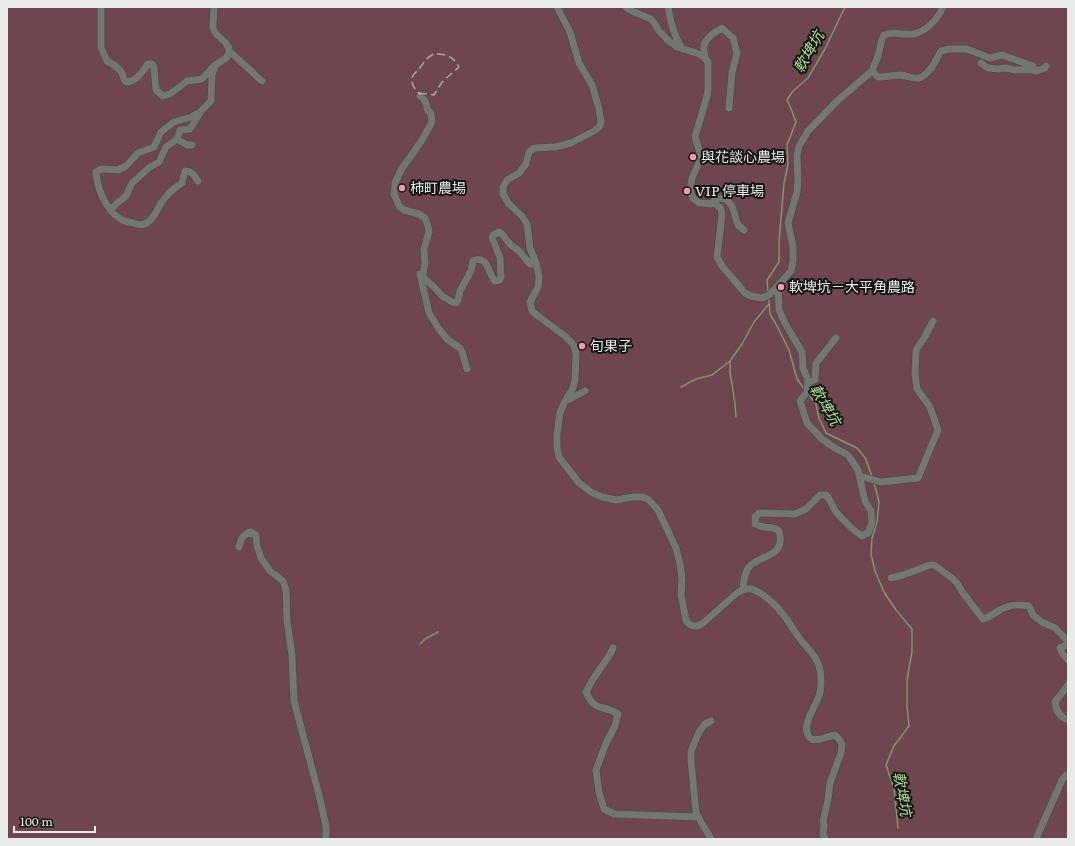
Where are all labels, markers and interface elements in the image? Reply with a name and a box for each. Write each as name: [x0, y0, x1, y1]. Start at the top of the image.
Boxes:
water label: 軟埤坑: [786, 24, 830, 76]
place label: 與花談心農場: [701, 146, 785, 166]
marker: 與花談心農場: [688, 152, 698, 162]
place label: 柿町農場: [410, 177, 466, 197]
place label: VIP 停車場: [695, 180, 764, 200]
marker: 柿町農場: [397, 183, 407, 193]
marker: VIP 停車場: [682, 186, 692, 196]
place label: 軟埤坑－大平角農路: [789, 276, 915, 296]
marker: 軟埤坑－大平角農路: [776, 282, 786, 292]
place label: 旬果子: [590, 335, 632, 355]
marker: 旬果子: [577, 341, 587, 351]
water label: 軟埤坑: [805, 379, 849, 431]
water label: 軟埤坑: [888, 770, 919, 820]
scale bar: [14, 808, 95, 834]
text: 100 m: [20, 812, 53, 830]

